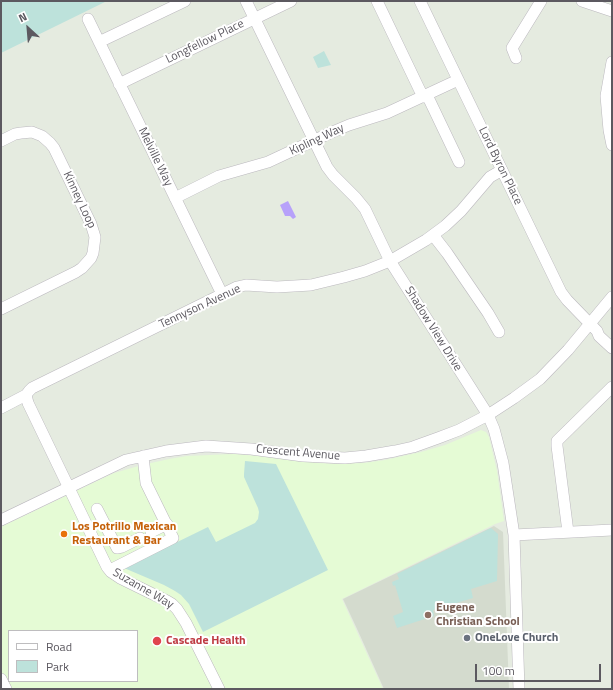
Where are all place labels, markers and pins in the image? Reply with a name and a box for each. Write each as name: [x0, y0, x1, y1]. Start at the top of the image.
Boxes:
place label: Los Potrillo Mexican Restaurant & Bar: [72, 520, 176, 548]
marker: Los Potrillo Mexican Restaurant & Bar: [59, 529, 69, 539]
place label: Eugene Christian School: [436, 601, 520, 629]
marker: Eugene Christian School: [423, 610, 433, 620]
place label: OneLove Church: [475, 631, 558, 645]
marker: OneLove Church: [462, 633, 472, 643]
place label: Cascade Health: [166, 634, 246, 648]
marker: Cascade Health: [151, 635, 163, 647]

